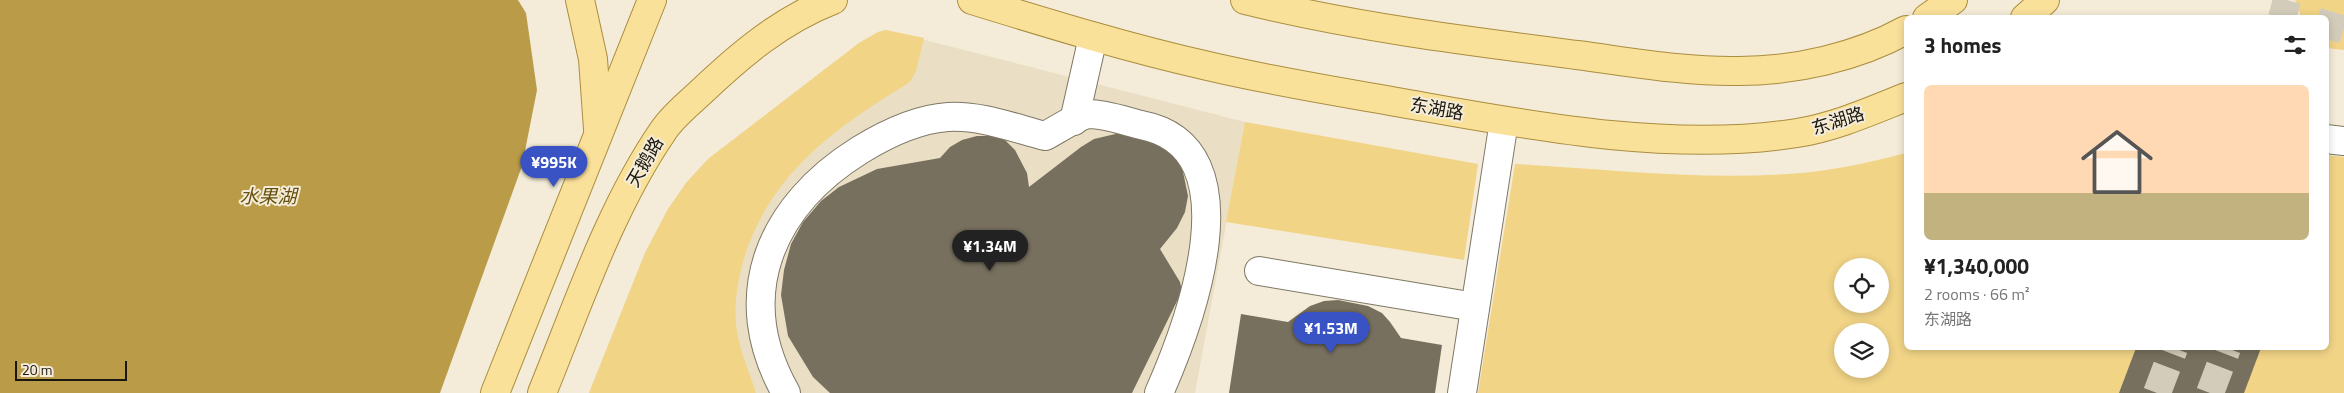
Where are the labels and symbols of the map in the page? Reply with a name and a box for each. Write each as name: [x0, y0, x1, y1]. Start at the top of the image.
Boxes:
street label: 东湖路: [1408, 91, 1466, 126]
street label: 东湖路: [1808, 100, 1868, 141]
street label: 天鹅路: [619, 132, 670, 192]
pin: ¥995K: [519, 146, 589, 188]
water label: 水果湖: [239, 181, 299, 210]
pin: ¥1.34M: [949, 230, 1031, 272]
pin: ¥1.53M: [1290, 312, 1372, 354]
scale bar: [15, 358, 128, 381]

